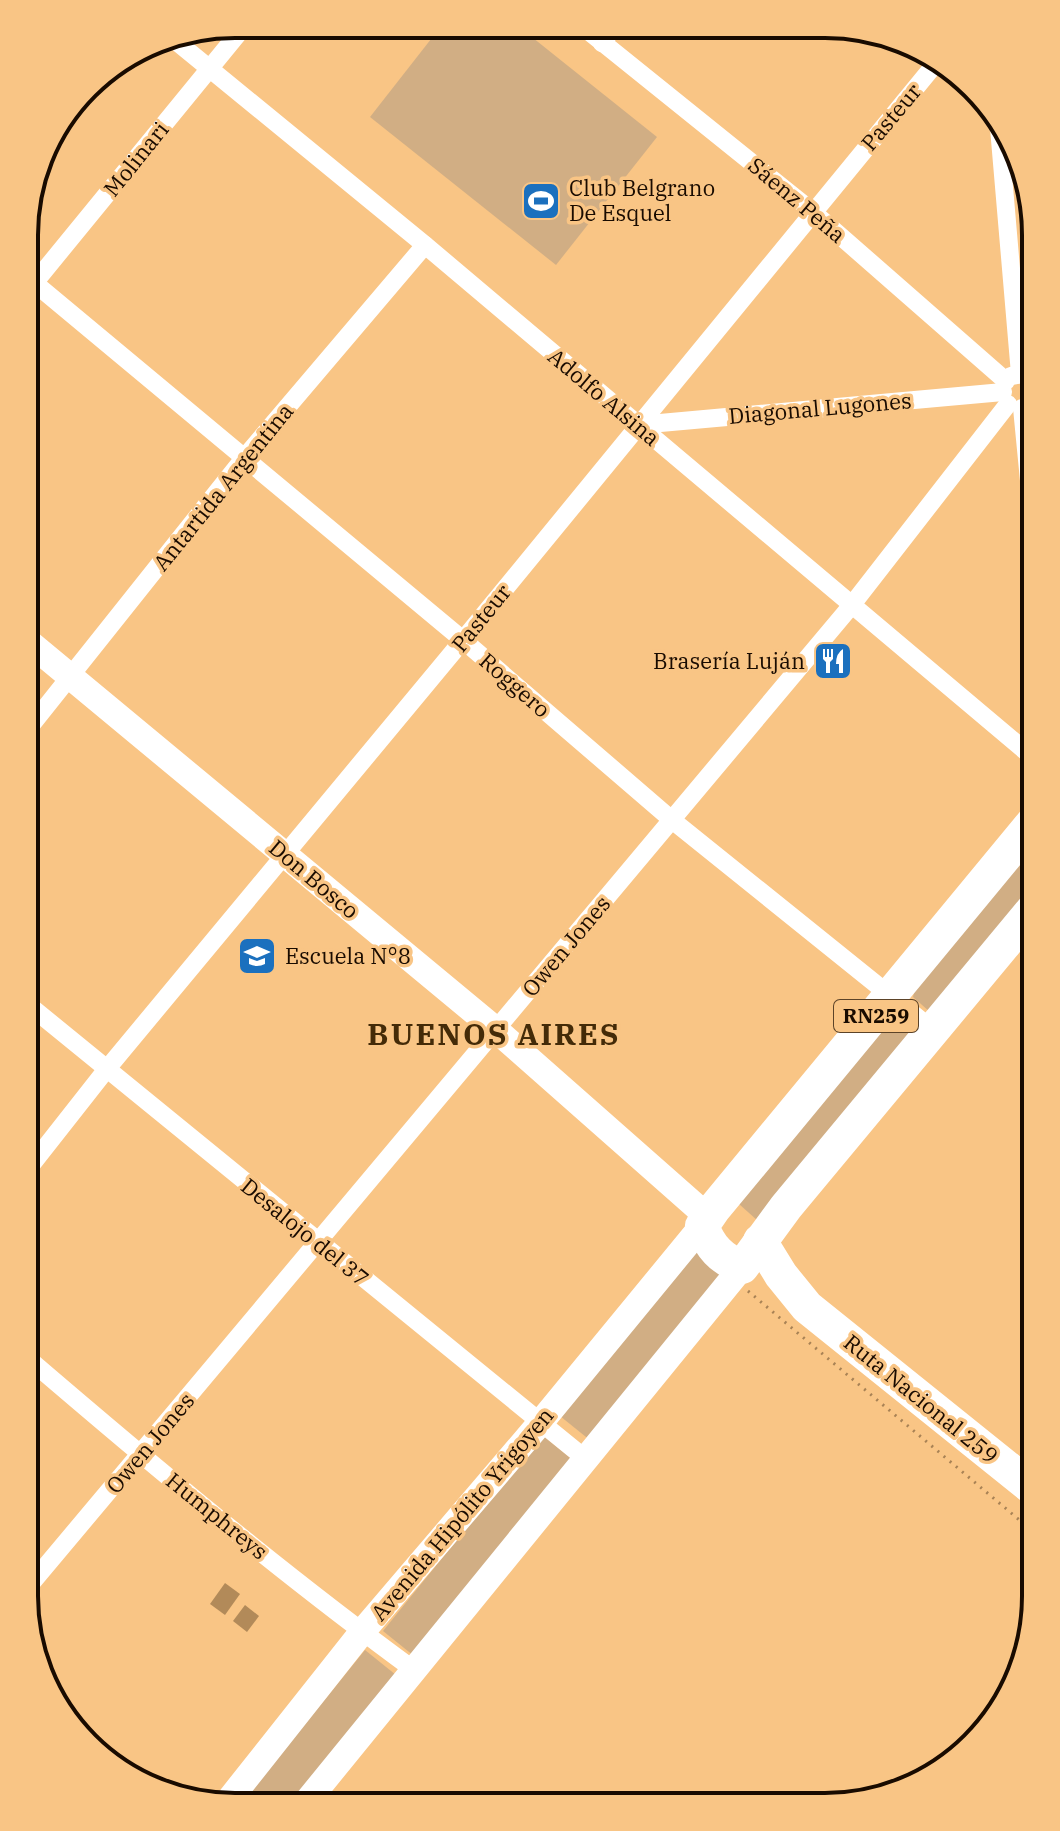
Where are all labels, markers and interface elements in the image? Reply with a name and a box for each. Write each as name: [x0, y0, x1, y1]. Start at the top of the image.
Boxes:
street label: Pasteur: [854, 77, 927, 156]
street label: Molinari: [97, 115, 175, 202]
street label: Sáenz Peña: [743, 150, 852, 249]
place label: Club Belgrano De Esquel: [569, 173, 715, 227]
sports icon: Club Belgrano De Esquel: [520, 180, 562, 222]
street label: Adolfo Alsina: [542, 341, 666, 452]
street label: Diagonal Lugones: [727, 385, 913, 430]
street label: Antartida Argentina: [146, 397, 299, 576]
street label: Pasteur: [445, 578, 517, 657]
restaurant icon: Brasería Luján: [812, 640, 854, 682]
street label: Roggero: [474, 646, 557, 723]
place label: Brasería Luján: [653, 646, 805, 675]
street label: Don Bosco: [263, 833, 365, 925]
street label: Owen Jones: [515, 889, 616, 1002]
school or university icon: Escuela N°8: [236, 935, 278, 977]
place label: Escuela N°8: [285, 941, 411, 970]
road number: RN259: [834, 1000, 918, 1032]
district label: BUENOS AIRES: [367, 1014, 621, 1053]
street label: Desalojo del 37: [235, 1171, 375, 1292]
street label: Ruta Nacional 259: [838, 1327, 1004, 1470]
street label: Owen Jones: [99, 1386, 200, 1499]
street label: Avenida Hipólito Yrigoyen: [364, 1401, 559, 1626]
street label: Humphreys: [160, 1466, 274, 1566]

